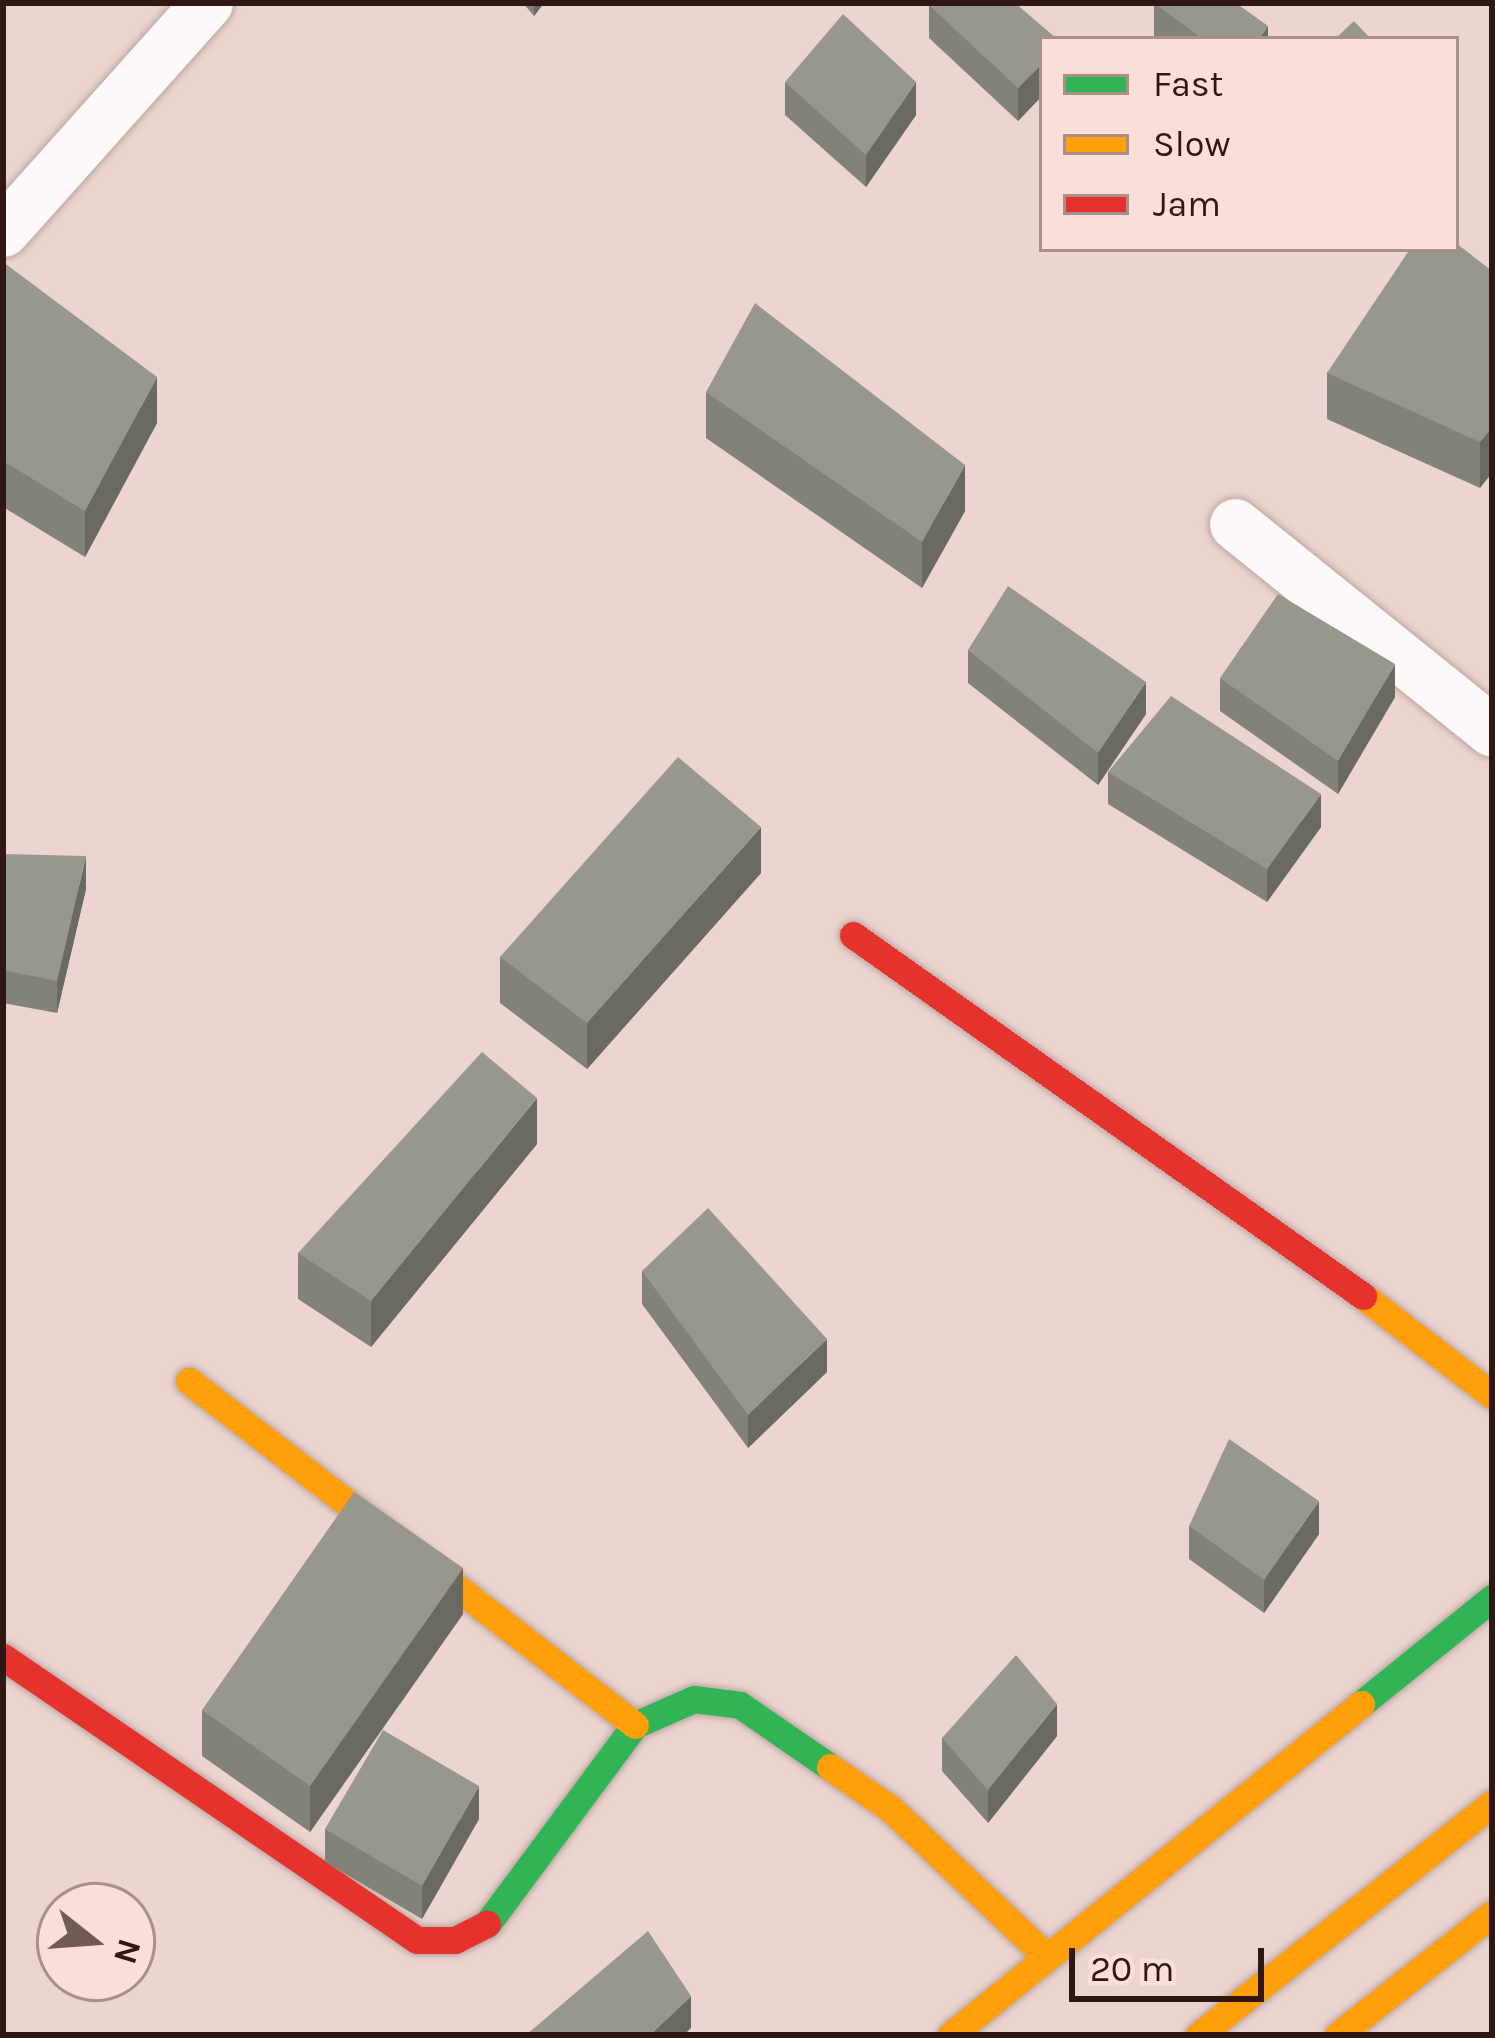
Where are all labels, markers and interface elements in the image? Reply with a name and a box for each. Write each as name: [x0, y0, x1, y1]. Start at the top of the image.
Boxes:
legend: [1039, 36, 1459, 252]
text: Fast: [1153, 63, 1223, 105]
text: Slow: [1153, 123, 1231, 165]
text: Jam: [1153, 183, 1221, 225]
north arrow: [36, 1882, 156, 2002]
scale bar: [1075, 1924, 1270, 1998]
text: N: [106, 1935, 149, 1969]
text: 20 m: [1090, 1948, 1174, 1990]

